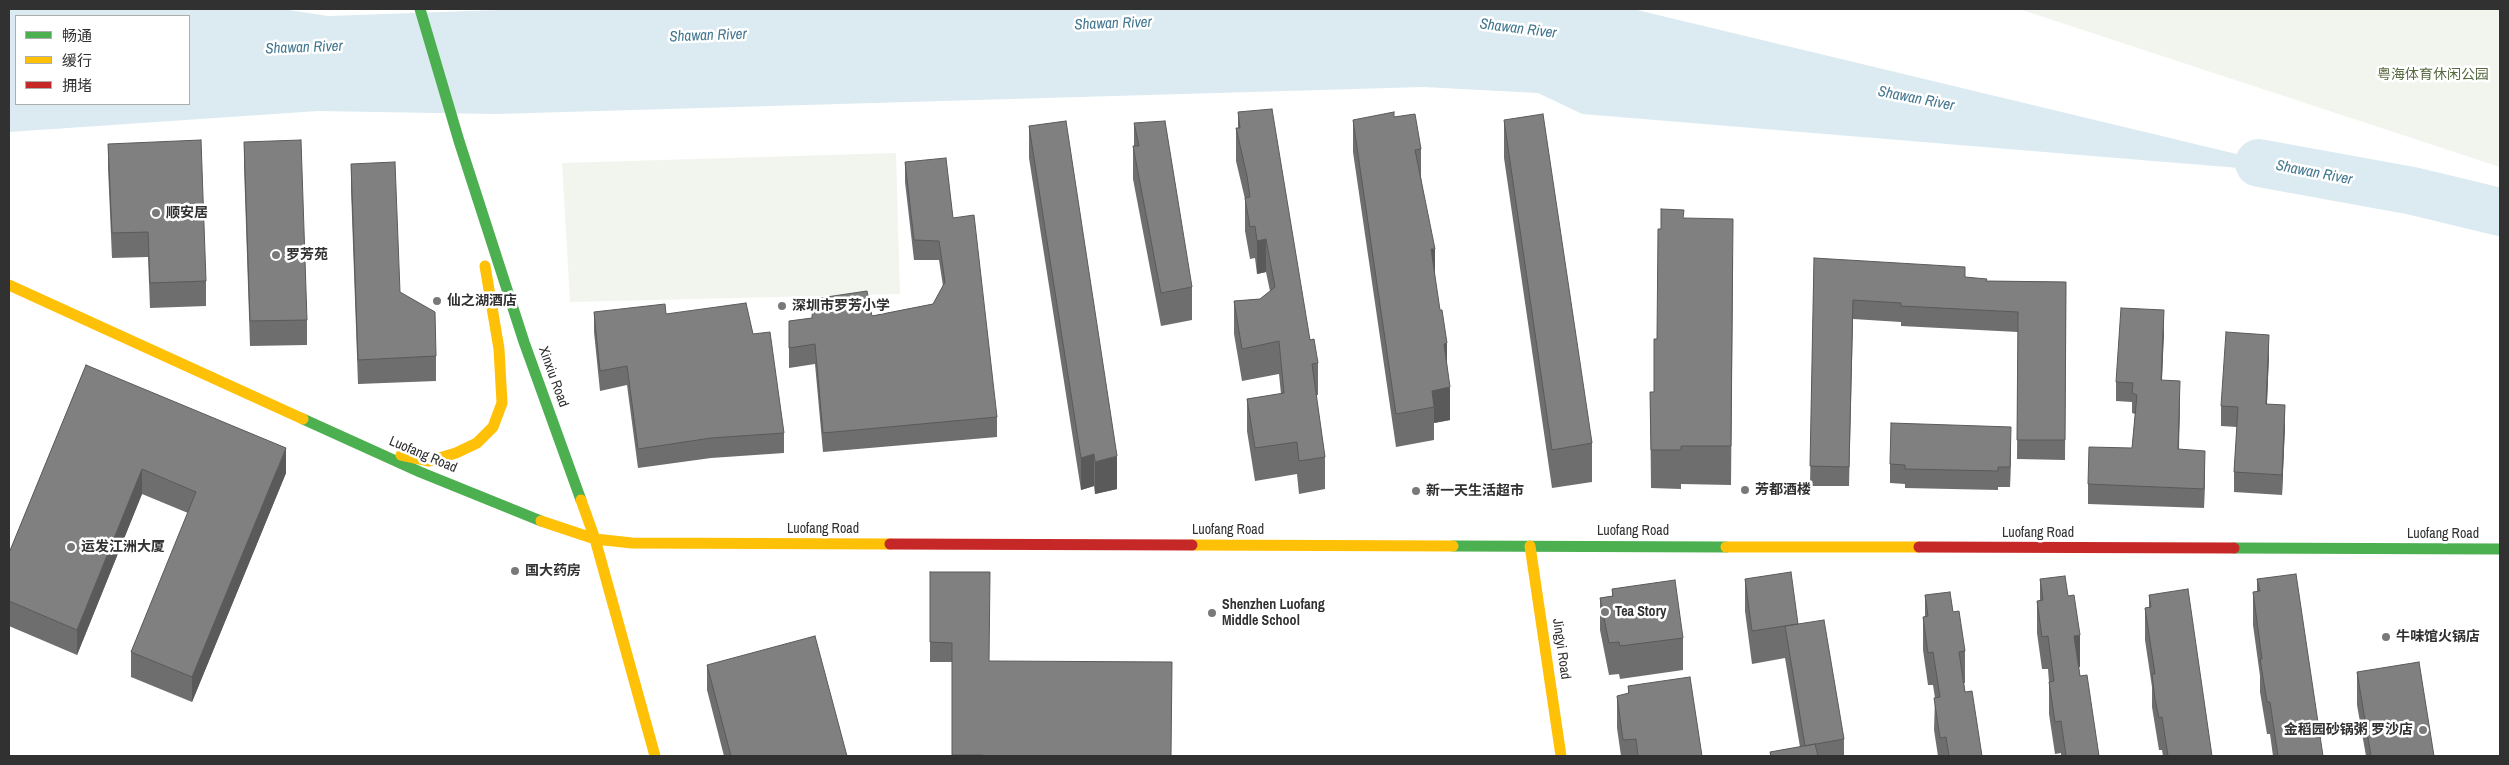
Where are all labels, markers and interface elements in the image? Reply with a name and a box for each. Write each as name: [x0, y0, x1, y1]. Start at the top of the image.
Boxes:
water label: Shawan River: [1074, 14, 1152, 34]
legend: [15, 15, 190, 105]
water label: Shawan River: [1479, 15, 1557, 43]
text: 畅通: [62, 25, 92, 46]
water label: Shawan River: [669, 26, 747, 46]
water label: Shawan River: [265, 38, 343, 58]
text: 缓行: [62, 50, 92, 71]
park label: 粤海体育休闲公园: [2377, 67, 2489, 83]
text: 拥堵: [62, 75, 92, 96]
water label: Shawan River: [1876, 83, 1956, 115]
water label: Shawan River: [2274, 157, 2354, 189]
place label: 顺安居: [166, 205, 208, 221]
marker: 顺安居: [150, 207, 162, 219]
place label: 罗芳苑: [286, 247, 328, 263]
marker: 罗芳苑: [270, 249, 282, 261]
place label: 仙之湖酒店: [447, 293, 517, 309]
marker: 仙之湖酒店: [431, 295, 443, 307]
place label: 深圳市罗芳小学: [792, 298, 890, 314]
marker: 深圳市罗芳小学: [776, 300, 788, 312]
street label: Xinxiu Road: [534, 344, 572, 410]
street label: Luofang Road: [387, 433, 459, 477]
place label: 芳都酒楼: [1755, 482, 1811, 498]
place label: 新一天生活超市: [1426, 483, 1524, 499]
marker: 芳都酒楼: [1739, 484, 1751, 496]
marker: 新一天生活超市: [1410, 485, 1422, 497]
street label: Luofang Road: [787, 521, 859, 537]
street label: Luofang Road: [1192, 522, 1264, 538]
street label: Luofang Road: [1597, 523, 1669, 539]
street label: Luofang Road: [2002, 525, 2074, 541]
street label: Luofang Road: [2407, 526, 2479, 542]
place label: 运发江洲大厦: [81, 539, 165, 555]
marker: 运发江洲大厦: [65, 541, 77, 553]
place label: 国大药房: [525, 563, 581, 579]
marker: 国大药房: [509, 565, 521, 577]
place label: Shenzhen Luofang Middle School: [1222, 597, 1325, 630]
place label: Tea Story: [1615, 604, 1666, 620]
marker: Tea Story: [1599, 606, 1611, 618]
marker: Shenzhen Luofang Middle School: [1206, 607, 1218, 619]
street label: Jingyi Road: [1548, 617, 1574, 681]
place label: 牛味馆火锅店: [2396, 629, 2480, 645]
marker: 牛味馆火锅店: [2380, 631, 2392, 643]
place label: 金稻园砂锅粥 罗沙店: [2284, 722, 2413, 738]
marker: 金稻园砂锅粥 罗沙店: [2417, 724, 2429, 736]

